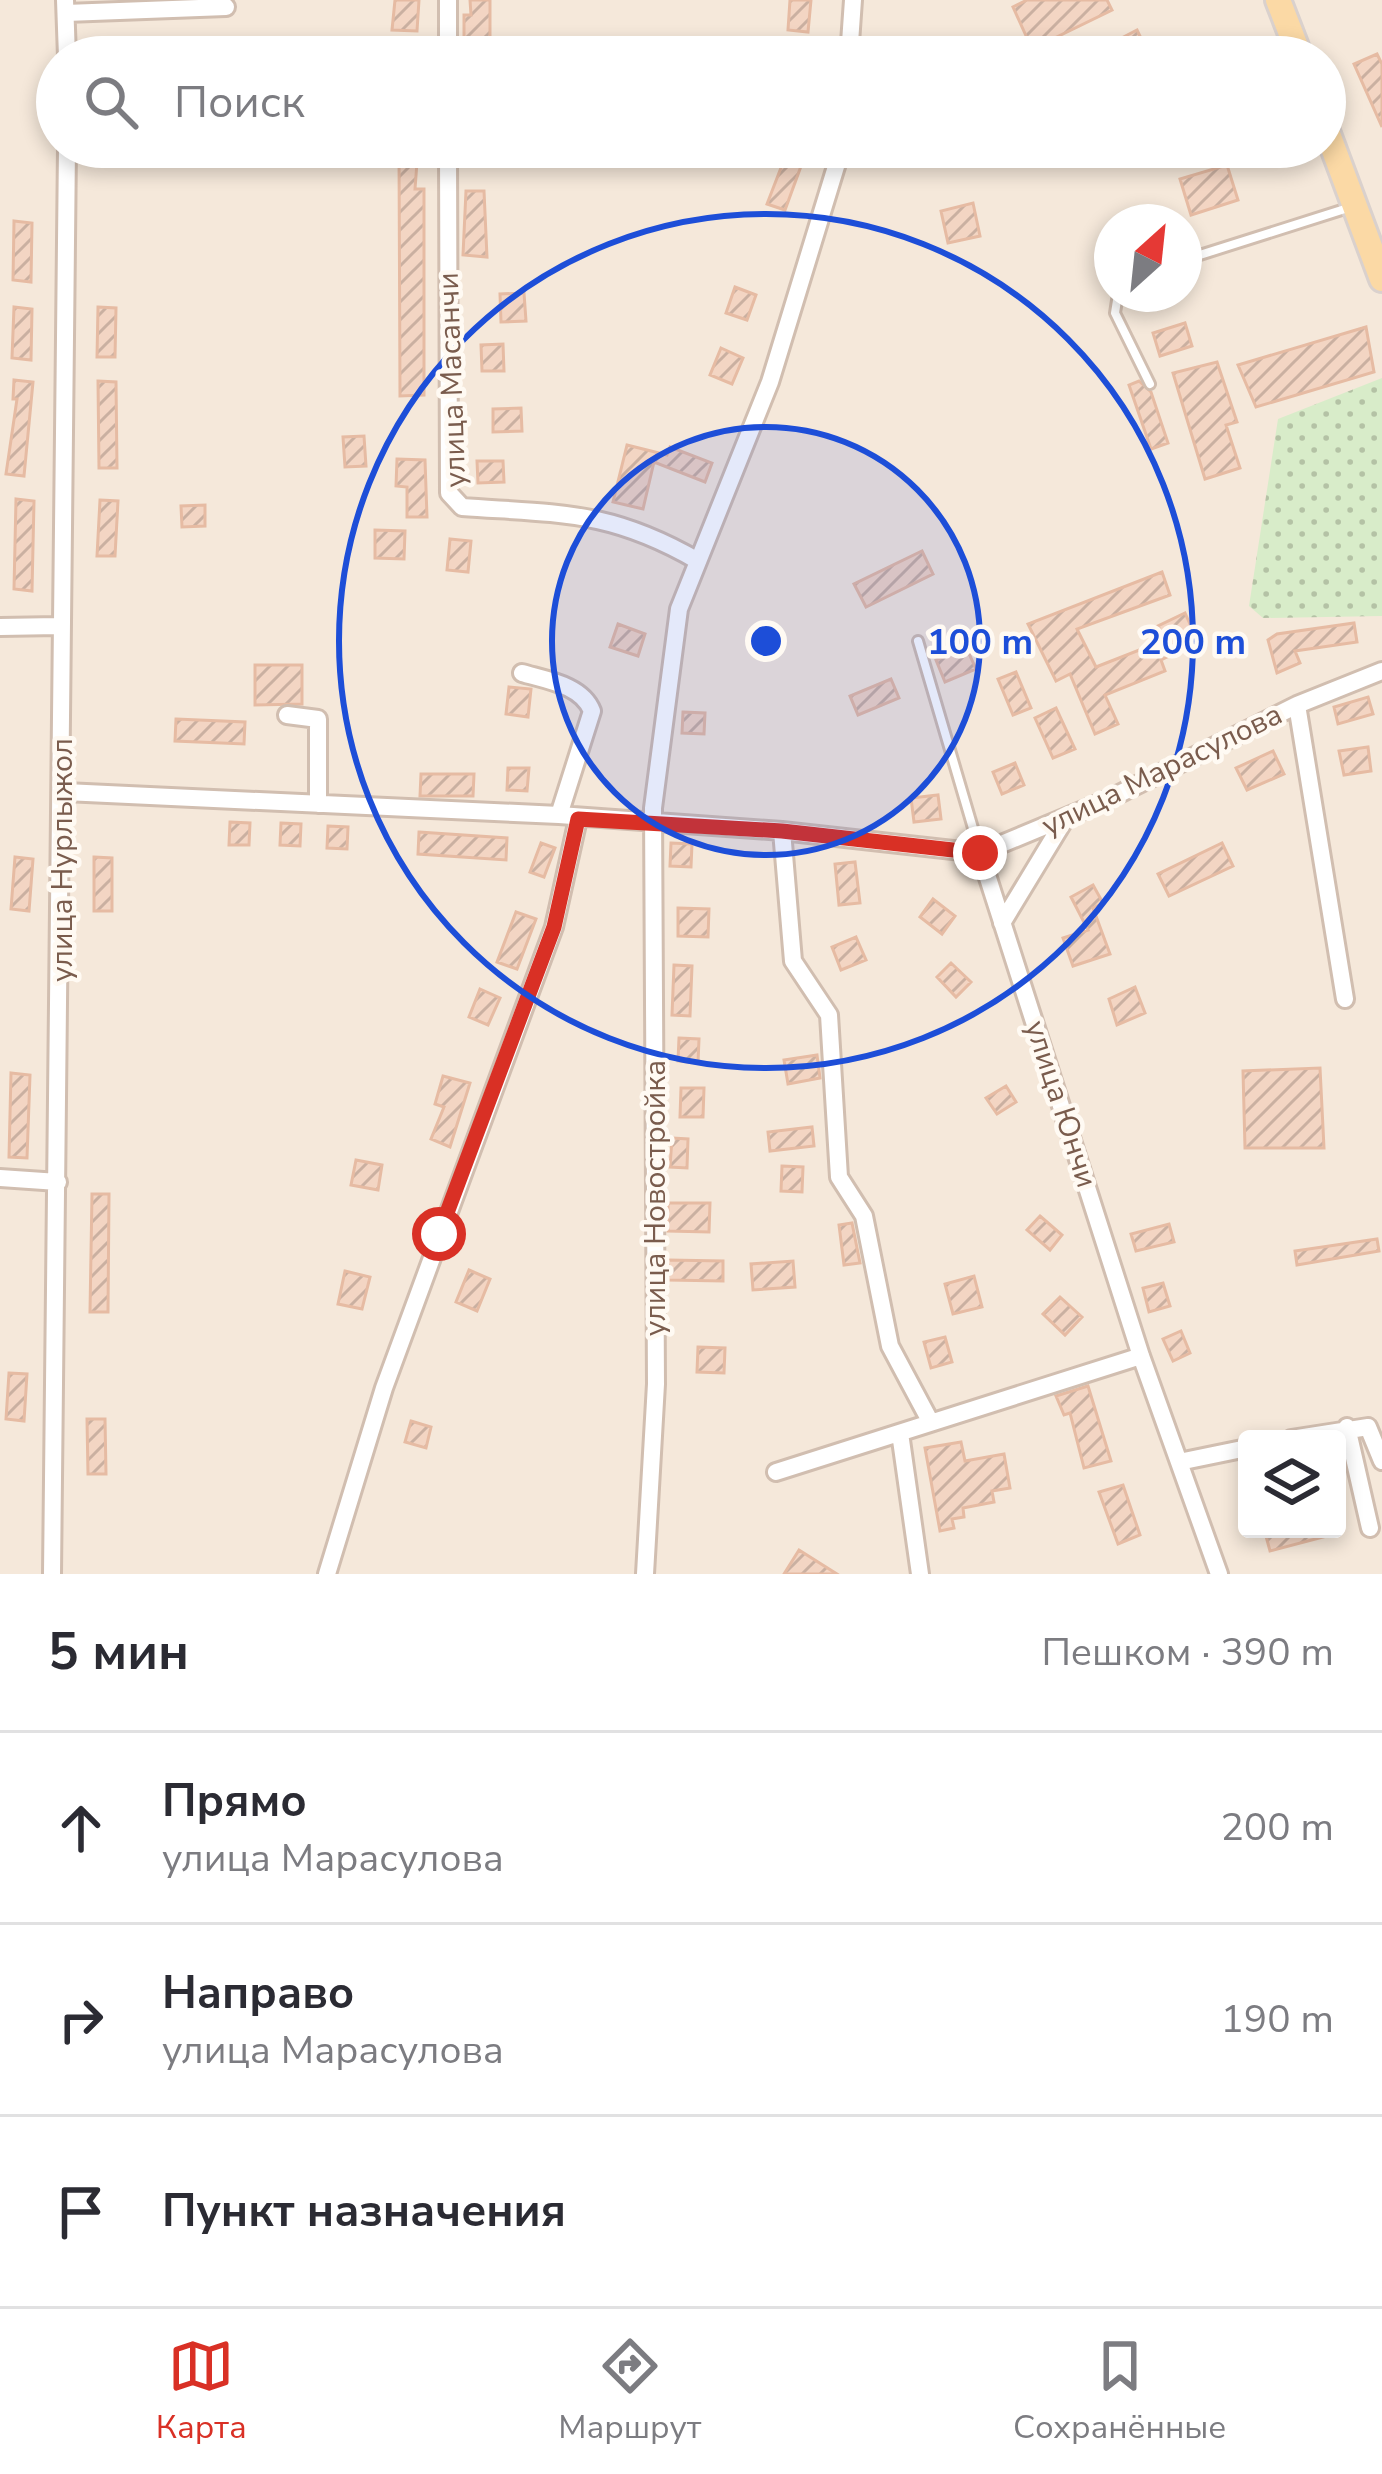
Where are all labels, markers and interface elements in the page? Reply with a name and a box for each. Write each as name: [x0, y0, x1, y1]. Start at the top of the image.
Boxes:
search box: [36, 36, 1346, 168]
icon: search: [78, 69, 144, 135]
text: Поиск: [174, 72, 305, 133]
north arrow: [1094, 204, 1202, 312]
street label: улица Масанчи: [428, 272, 476, 488]
text: 100 m: [927, 618, 1033, 667]
text: 200 m: [1140, 618, 1246, 667]
centre of rings: [745, 620, 787, 662]
street label: улица Марасулова: [1035, 694, 1289, 846]
street label: улица Нурлыжол: [42, 738, 83, 982]
route end: [953, 826, 1007, 880]
street label: улица Юнчи: [1015, 1015, 1107, 1193]
street label: улица Новостройка: [635, 1060, 676, 1336]
route start: [412, 1207, 466, 1261]
map controls: [1238, 1430, 1346, 1538]
button: layers: [1238, 1430, 1346, 1538]
text: 5 мин: [48, 1617, 189, 1687]
text: Пешком · 390 m: [1041, 1626, 1334, 1679]
text: Прямо: [162, 1771, 307, 1832]
icon: ahead: [48, 1795, 114, 1861]
text: 200 m: [1220, 1801, 1334, 1854]
text: улица Марасулова: [162, 1832, 504, 1885]
text: Направо: [162, 1963, 354, 2024]
icon: right: [48, 1987, 114, 2053]
text: 190 m: [1220, 1993, 1334, 2046]
text: улица Марасулова: [162, 2024, 504, 2077]
icon: arrive: [48, 2179, 114, 2245]
text: Пункт назначения: [162, 2181, 566, 2242]
tab: Карта: [156, 2333, 247, 2450]
tab: Маршрут: [558, 2333, 702, 2450]
tab: Сохранённые: [1013, 2333, 1226, 2450]

